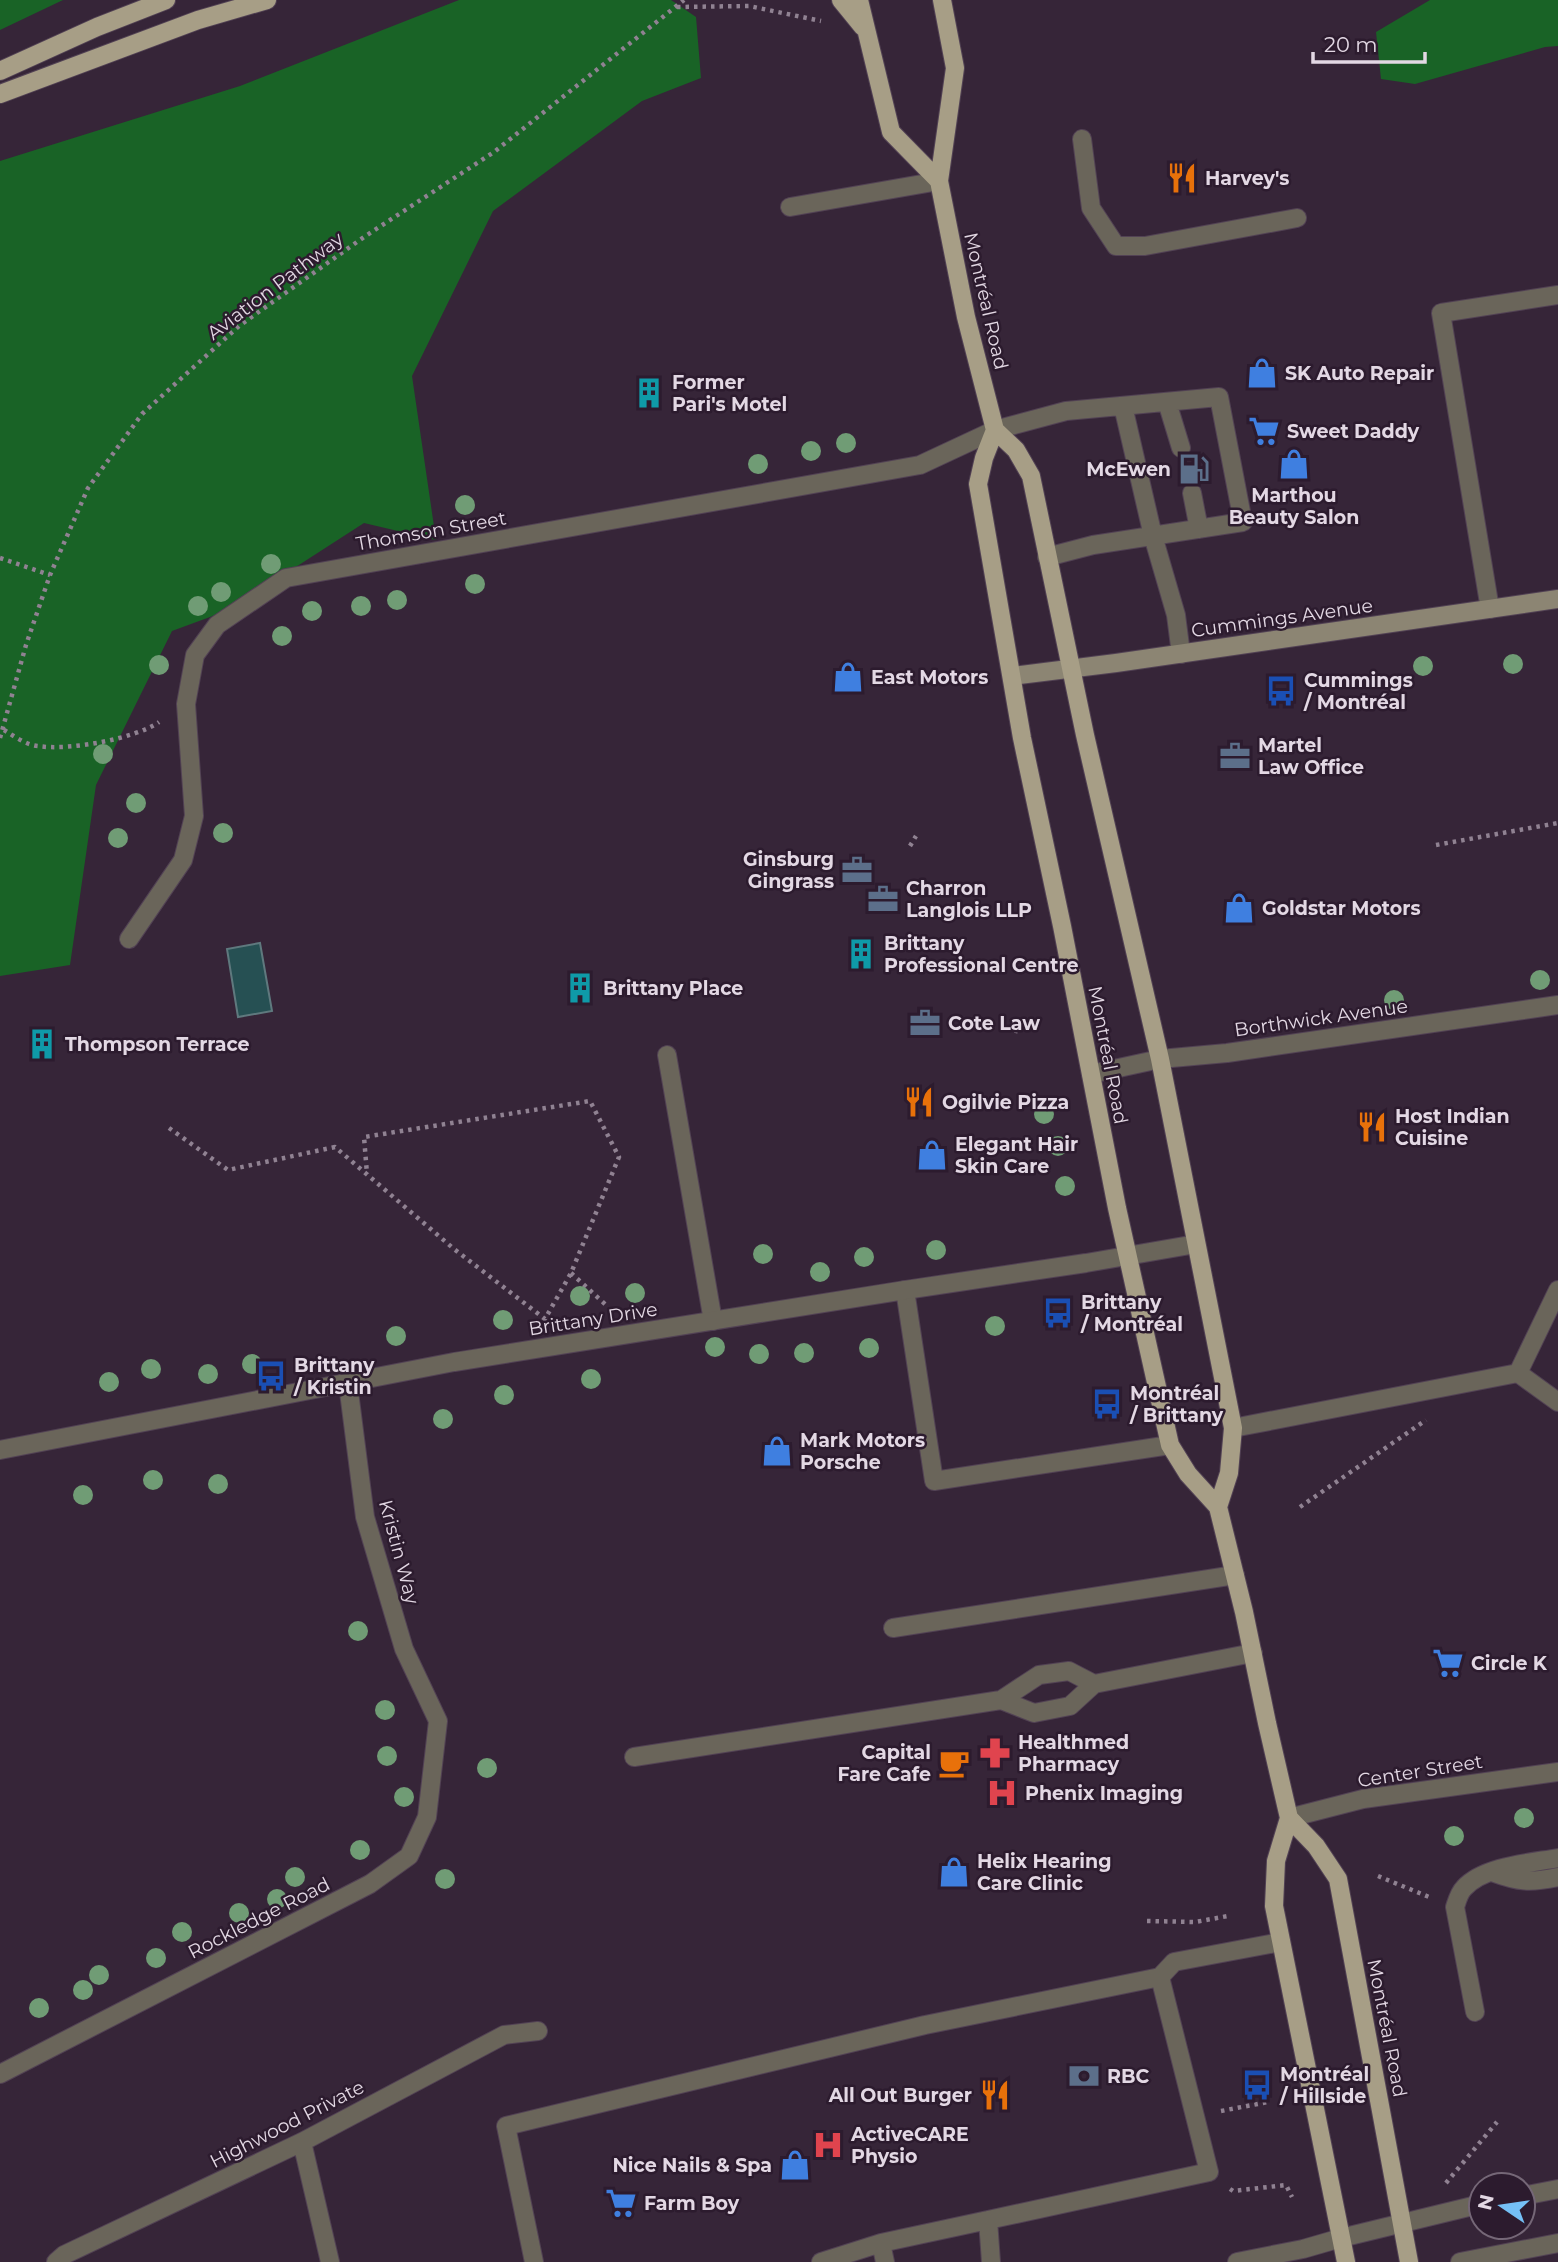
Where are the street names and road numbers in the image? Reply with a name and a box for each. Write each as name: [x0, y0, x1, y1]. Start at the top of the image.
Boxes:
street label: Aviation Pathway: [202, 227, 348, 345]
street label: Montréal Road: [959, 230, 1013, 372]
street label: Thomson Street: [354, 506, 508, 556]
street label: Cummings Avenue: [1190, 594, 1374, 642]
street label: Montréal Road: [1083, 984, 1133, 1126]
street label: Borthwick Avenue: [1233, 994, 1409, 1042]
street label: Brittany Drive: [527, 1297, 659, 1341]
street label: Kristin Way: [374, 1497, 424, 1607]
street label: Center Street: [1356, 1750, 1484, 1792]
street label: Rockledge Road: [184, 1872, 334, 1964]
street label: Montréal Road: [1362, 1957, 1412, 2099]
street label: Highwood Private: [206, 2075, 368, 2173]

